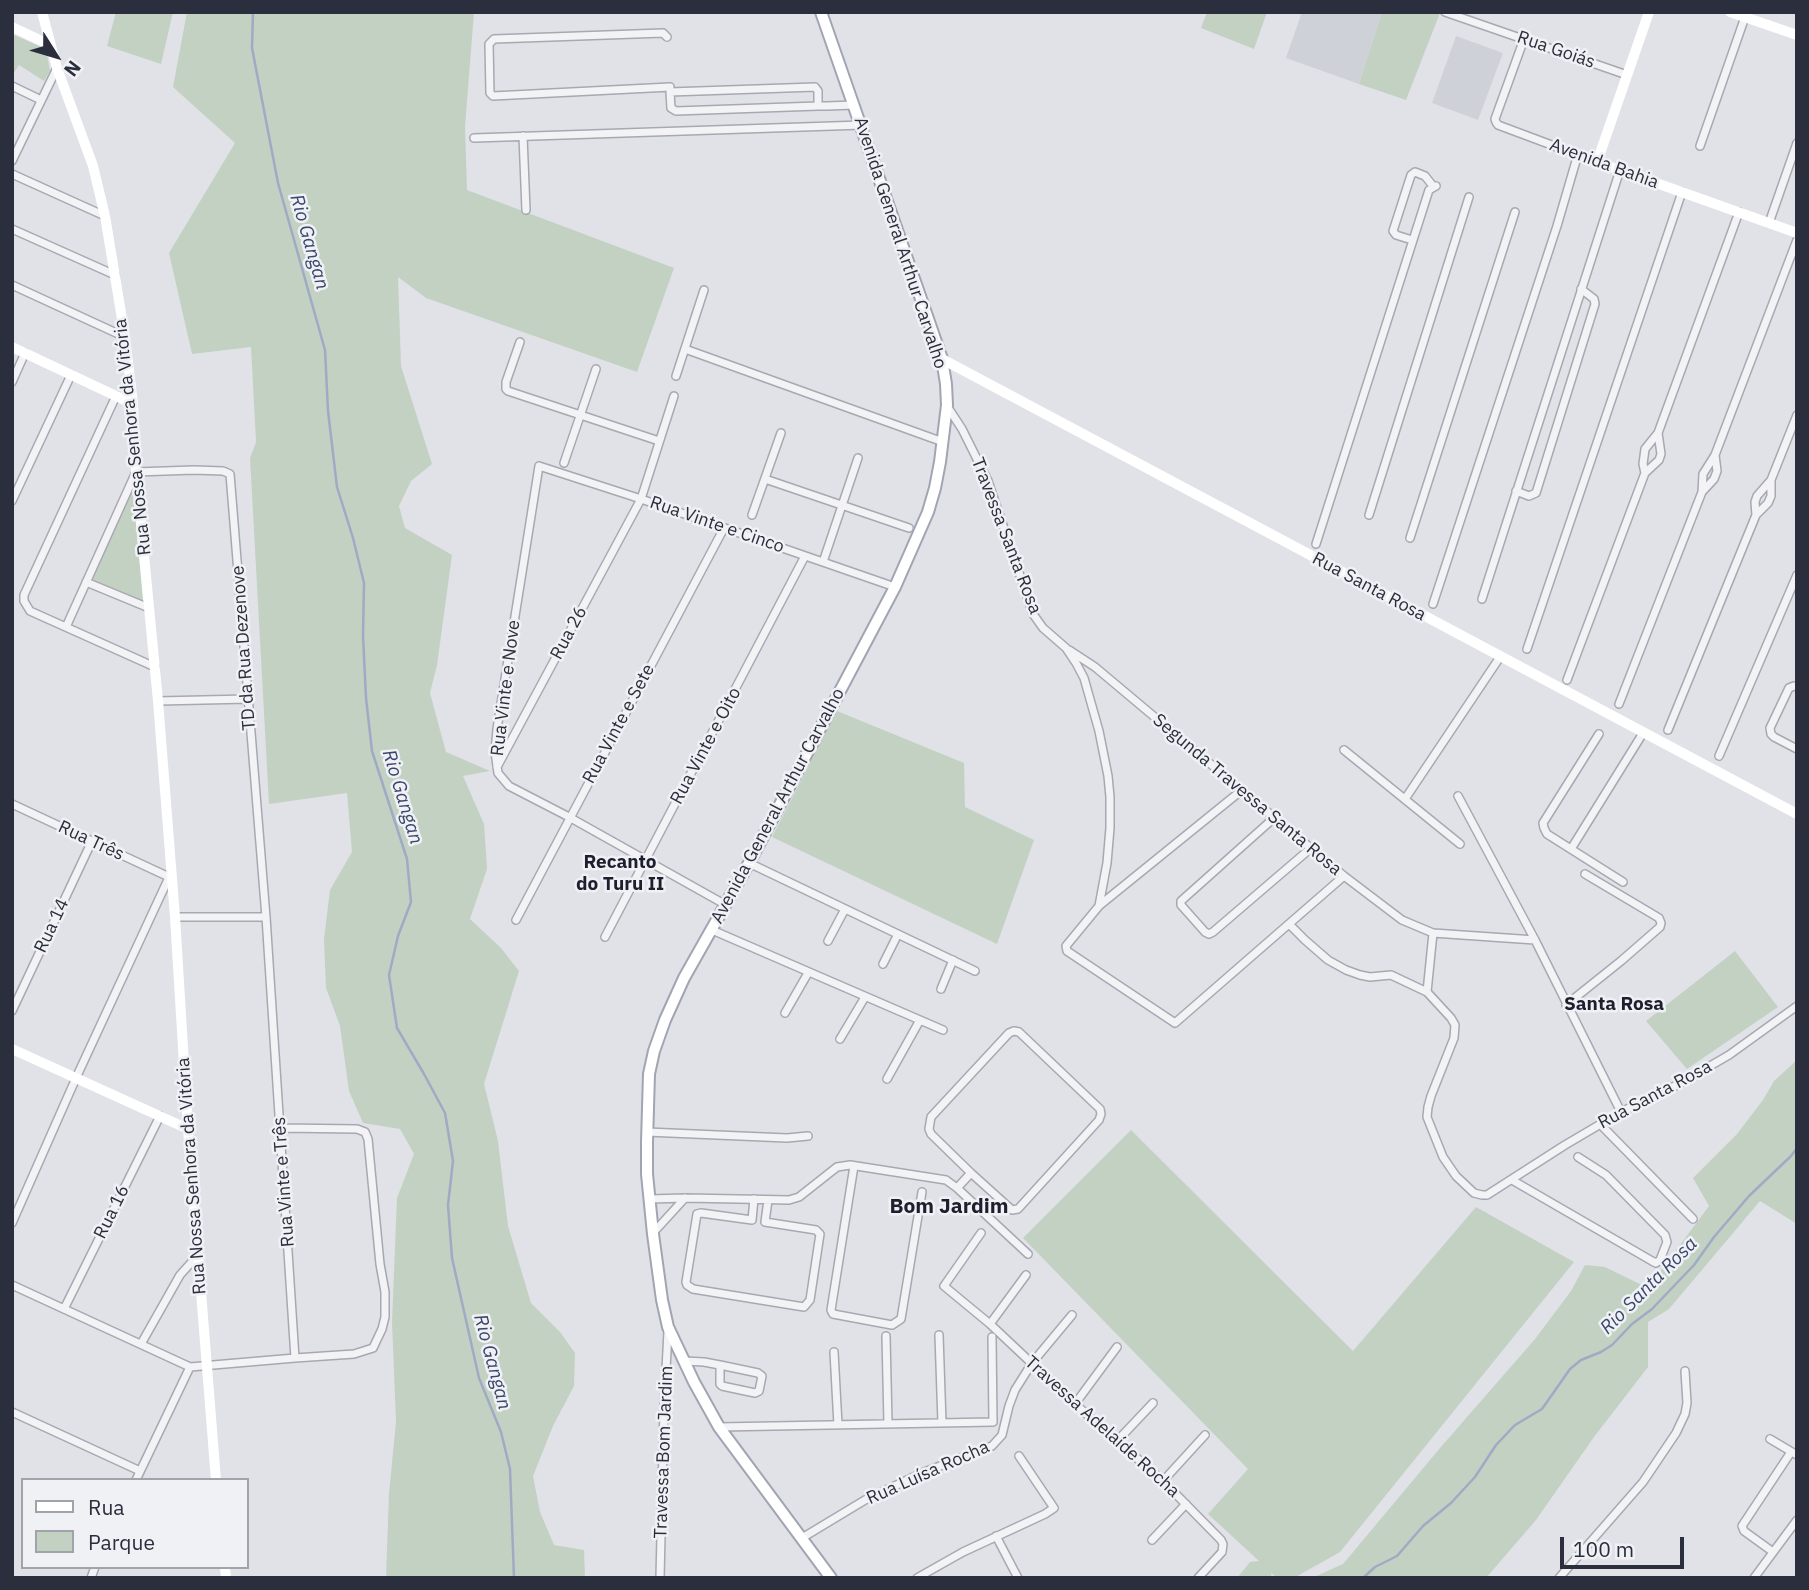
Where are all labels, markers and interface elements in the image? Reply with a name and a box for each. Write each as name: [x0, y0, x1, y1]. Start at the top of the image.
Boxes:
north arrow: [21, 21, 91, 91]
street label: Rua Goiás: [1514, 27, 1598, 73]
text: N: [59, 56, 87, 81]
street label: Avenida General Arthur Carvalho: [849, 114, 951, 372]
street label: Avenida Bahia: [1547, 134, 1661, 194]
water label: Rio Gangan: [285, 192, 333, 292]
street label: Rua Nossa Senhora da Vitória: [110, 318, 156, 556]
street label: Travessa Santa Rosa: [966, 455, 1046, 617]
street label: Rua Vinte e Cinco: [647, 492, 787, 558]
street label: Rua Santa Rosa: [1308, 548, 1430, 626]
street label: TD da Rua Dezenove: [227, 565, 261, 731]
street label: Rua 26: [546, 603, 592, 663]
street label: Rua Vinte e Nove: [487, 619, 525, 757]
street label: Rua Vinte e Sete: [578, 661, 660, 787]
street label: Rua Vinte e Oito: [666, 684, 746, 808]
street label: Avenida General Arthur Carvalho: [707, 685, 849, 927]
street label: Segunda Travessa Santa Rosa: [1148, 710, 1346, 880]
water label: Rio Gangan: [377, 747, 427, 847]
street label: Rua Três: [55, 816, 127, 866]
district label: Recanto do Turu II: [576, 852, 664, 896]
street label: Rua 14: [30, 896, 74, 956]
district label: Santa Rosa: [1564, 994, 1664, 1016]
street label: Rua Santa Rosa: [1594, 1056, 1716, 1134]
street label: Rua Nossa Senhora da Vitória: [173, 1057, 211, 1295]
street label: Rua Vinte e Três: [269, 1116, 299, 1248]
street label: Rua 16: [90, 1182, 134, 1242]
district label: Bom Jardim: [889, 1194, 1009, 1220]
water label: Rio Santa Rosa: [1596, 1233, 1702, 1339]
water label: Rio Gangan: [468, 1312, 516, 1412]
street label: Travessa Adelaíde Rocha: [1020, 1352, 1184, 1502]
street label: Travessa Bom Jardim: [650, 1365, 678, 1539]
street label: Rua Luísa Rocha: [863, 1436, 993, 1510]
legend: [21, 1478, 248, 1569]
text: Rua: [88, 1493, 125, 1521]
scale bar: [1564, 1524, 1688, 1568]
text: Parque: [88, 1528, 155, 1556]
text: 100 m: [1573, 1535, 1634, 1563]

